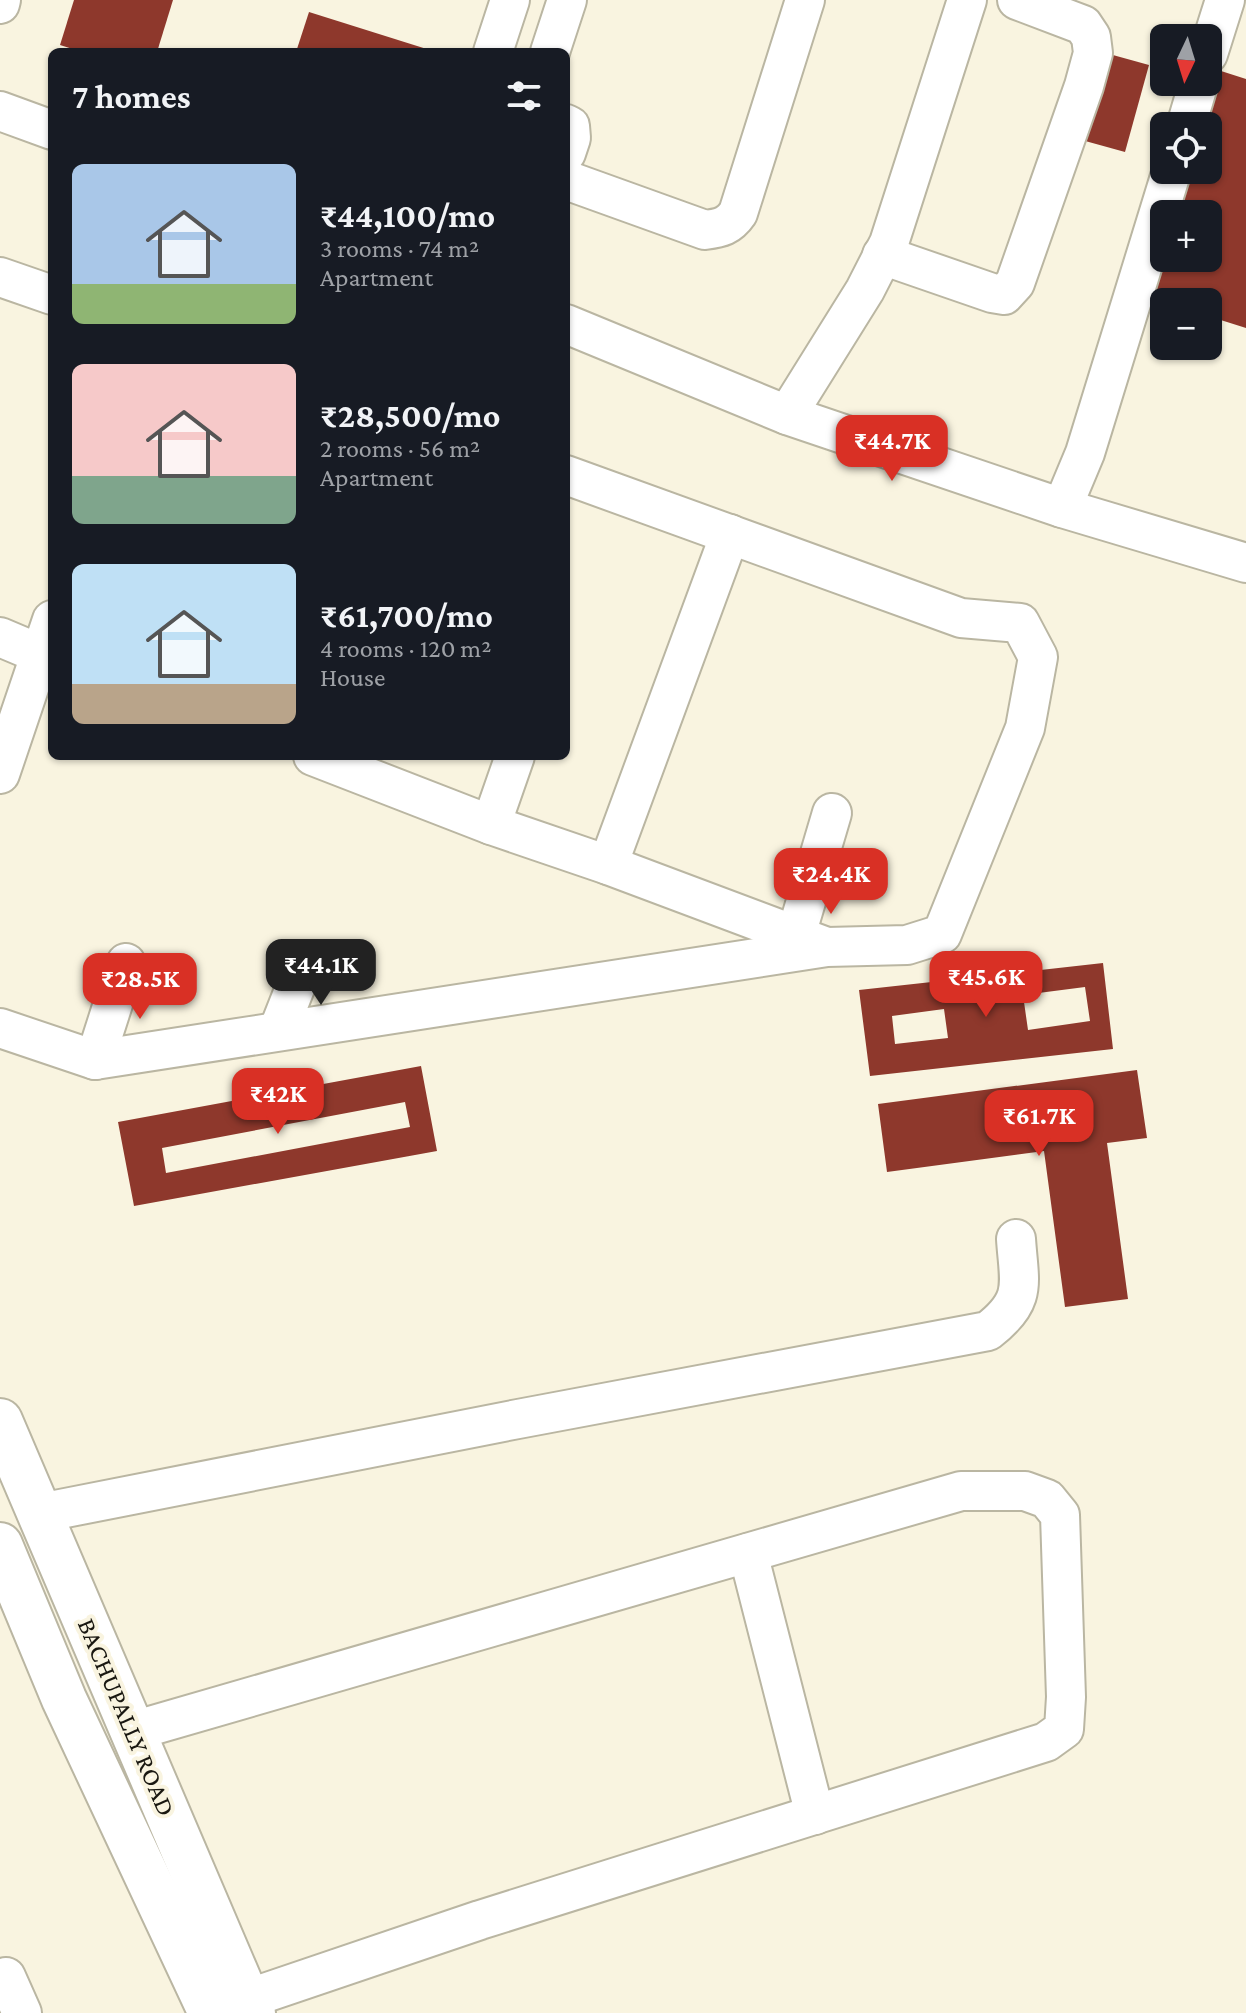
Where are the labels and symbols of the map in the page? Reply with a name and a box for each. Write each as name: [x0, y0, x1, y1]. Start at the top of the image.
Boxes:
north arrow: [1150, 24, 1222, 96]
pin: ₹44.7K: [827, 415, 957, 483]
pin: ₹24.4K: [766, 848, 896, 916]
pin: ₹44.1K: [256, 939, 386, 1007]
pin: ₹45.6K: [921, 951, 1051, 1019]
pin: ₹28.5K: [75, 953, 205, 1021]
pin: ₹42K: [231, 1068, 325, 1136]
pin: ₹61.7K: [974, 1090, 1104, 1158]
street label: BACHUPALLY ROAD: [72, 1614, 181, 1820]

